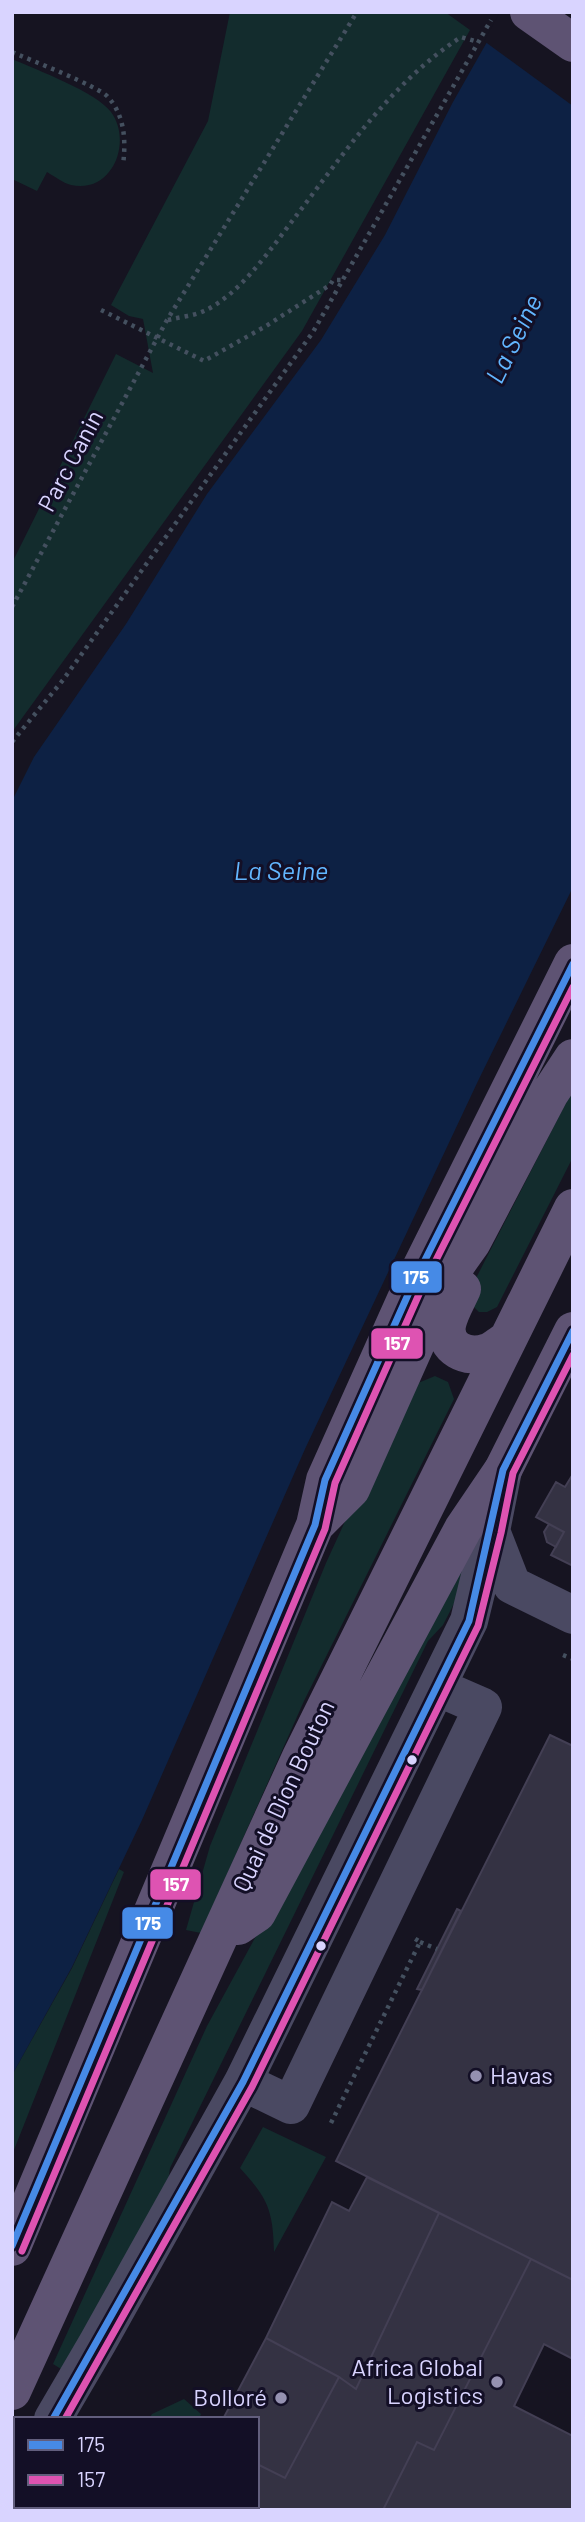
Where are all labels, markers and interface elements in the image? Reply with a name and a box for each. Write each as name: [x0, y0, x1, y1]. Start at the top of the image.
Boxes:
water label: La Seine: [478, 289, 547, 388]
street label: Parc Canin: [31, 405, 109, 516]
water label: La Seine: [234, 854, 328, 885]
line badge: 175: [390, 1260, 443, 1294]
text: 175: [403, 1265, 429, 1288]
line badge: 157: [370, 1327, 424, 1360]
text: 157: [384, 1331, 411, 1354]
street label: Quai de Dion Bouton: [226, 1695, 340, 1896]
unlabelled marker: [405, 1753, 419, 1767]
line badge: 157: [149, 1868, 202, 1901]
text: 157: [163, 1872, 190, 1895]
line badge: 175: [121, 1906, 174, 1940]
text: 175: [135, 1911, 161, 1934]
unlabelled marker: [314, 1939, 328, 1953]
place label: Havas: [490, 2060, 553, 2089]
marker: Havas: [468, 2068, 484, 2084]
place label: Africa Global Logistics: [352, 2352, 483, 2409]
marker: Africa Global Logistics: [489, 2374, 505, 2390]
place label: Bolloré: [193, 2382, 267, 2411]
marker: Bolloré: [273, 2390, 289, 2406]
legend: [14, 2417, 259, 2508]
text: 175: [77, 2431, 105, 2456]
text: 157: [77, 2466, 105, 2491]

